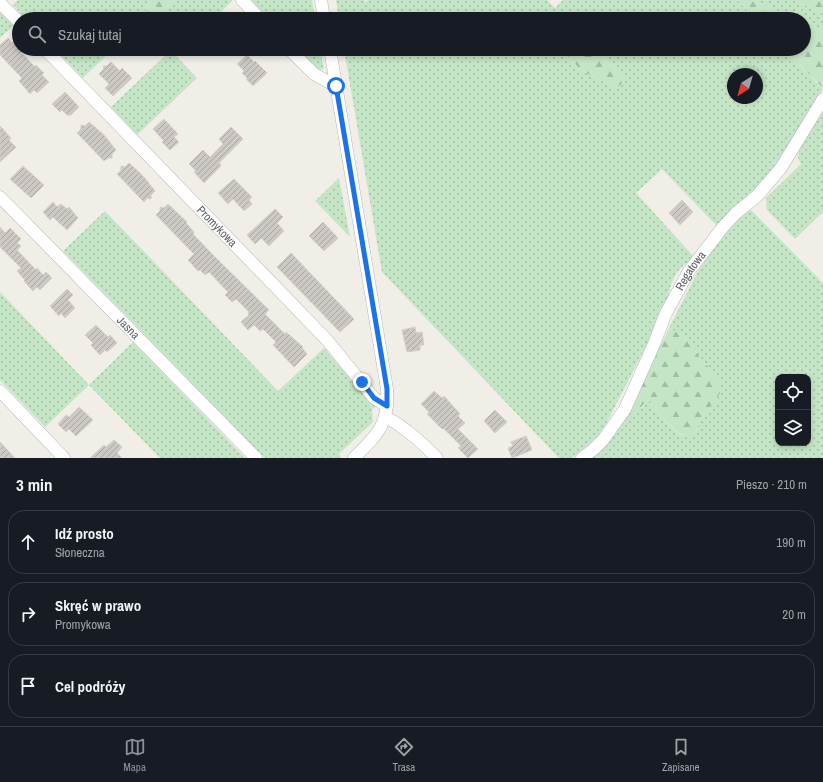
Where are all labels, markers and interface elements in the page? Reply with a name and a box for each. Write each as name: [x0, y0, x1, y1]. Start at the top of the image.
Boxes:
search box: [12, 12, 811, 56]
icon: search: [26, 23, 48, 45]
text: Szukaj tutaj: [58, 24, 122, 45]
north arrow: [727, 68, 763, 104]
route start: [327, 77, 345, 95]
street label: Promykowa: [193, 202, 241, 251]
street label: Regatowa: [672, 247, 710, 293]
street label: Jasna: [113, 313, 143, 343]
route end: [353, 373, 371, 391]
map controls: [775, 374, 811, 446]
button: locate: [775, 374, 811, 410]
button: layers: [775, 410, 811, 446]
text: 3 min: [16, 473, 52, 496]
text: Pieszo · 210 m: [736, 476, 807, 493]
text: Idź prosto: [55, 523, 114, 544]
icon: ahead: [17, 531, 39, 553]
text: 190 m: [776, 534, 806, 551]
text: Słoneczna: [55, 544, 105, 561]
text: Skręć w prawo: [55, 595, 141, 616]
icon: right: [17, 603, 39, 625]
text: 20 m: [782, 606, 806, 623]
text: Promykowa: [55, 616, 111, 633]
icon: arrive: [17, 675, 39, 697]
text: Cel podróży: [55, 676, 125, 697]
tab: Mapa: [123, 736, 146, 774]
tab: Trasa: [393, 736, 415, 774]
tab: Zapisane: [662, 736, 700, 774]

